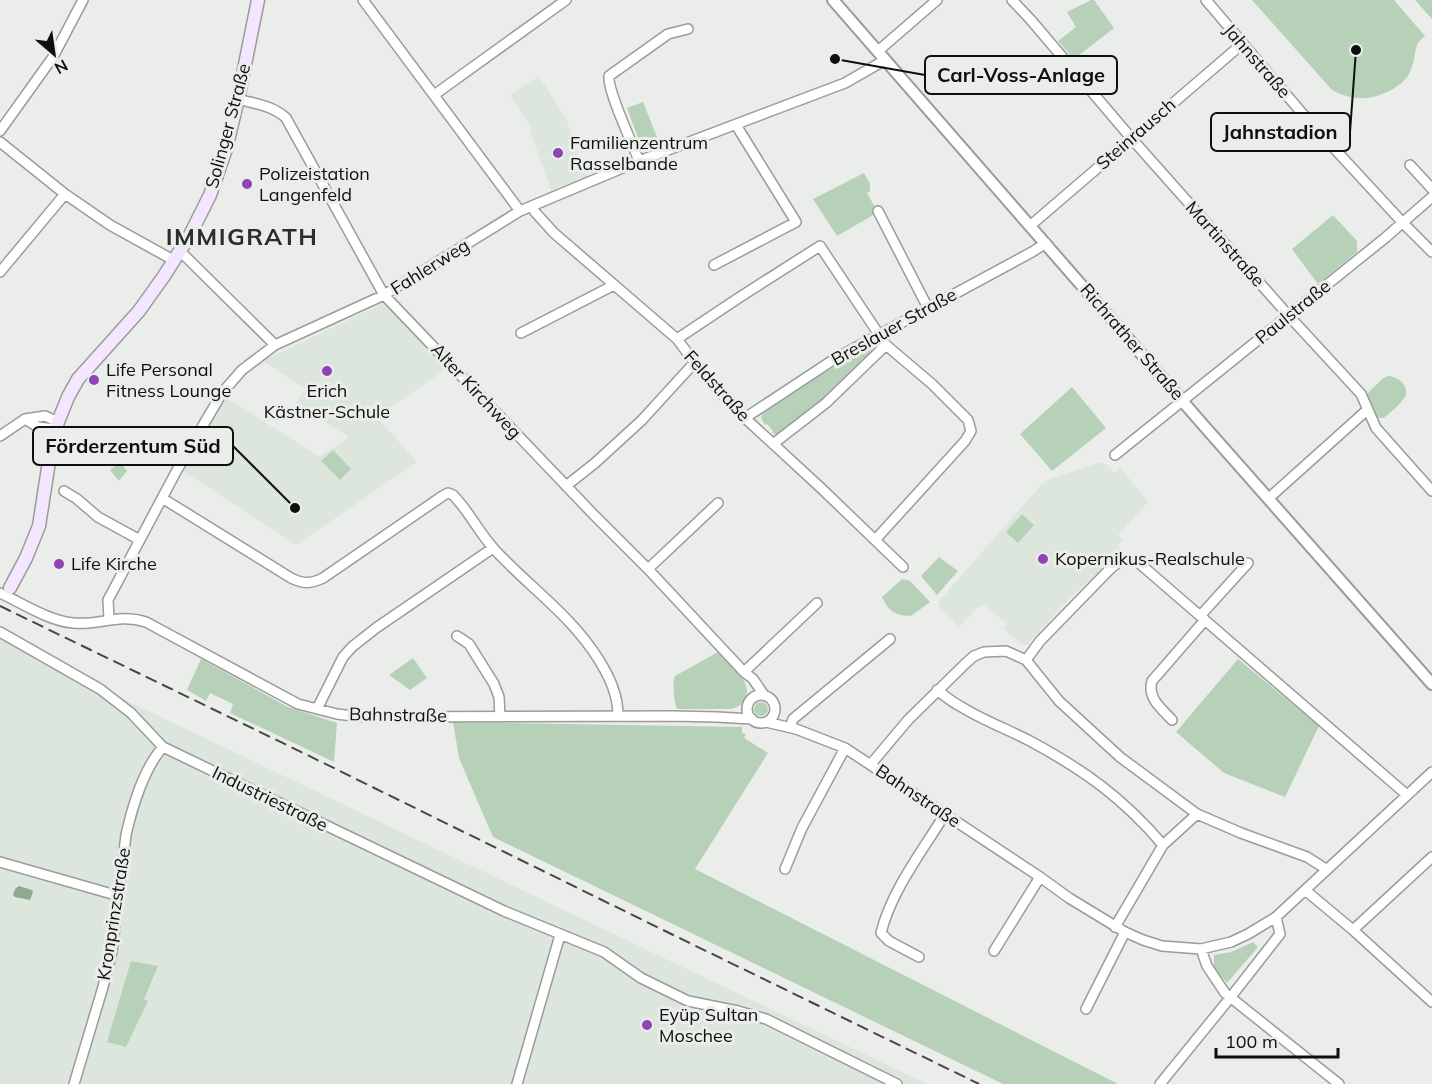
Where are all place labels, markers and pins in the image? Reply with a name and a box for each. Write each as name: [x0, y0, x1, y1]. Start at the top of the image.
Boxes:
callout: Carl-Voss-Anlage: [925, 56, 1117, 94]
callout: Jahnstadion: [1211, 113, 1350, 151]
place label: Familienzentrum Rasselbande: [570, 131, 708, 175]
marker: Familienzentrum Rasselbande: [551, 146, 565, 160]
place label: Polizeistation Langenfeld: [259, 162, 370, 206]
marker: Polizeistation Langenfeld: [240, 177, 254, 191]
place label: Life Personal Fitness Lounge: [106, 358, 231, 402]
marker: Erich Kästner-Schule: [320, 364, 334, 378]
marker: Life Personal Fitness Lounge: [87, 373, 101, 387]
place label: Erich Kästner-Schule: [264, 379, 390, 423]
callout: Förderzentum Süd: [33, 427, 233, 465]
place label: Kopernikus-Realschule: [1055, 547, 1245, 570]
place label: Life Kirche: [71, 552, 157, 575]
marker: Kopernikus-Realschule: [1036, 552, 1050, 566]
marker: Life Kirche: [52, 557, 66, 571]
place label: Eyüp Sultan Moschee: [659, 1003, 758, 1047]
marker: Eyüp Sultan Moschee: [640, 1018, 654, 1032]

